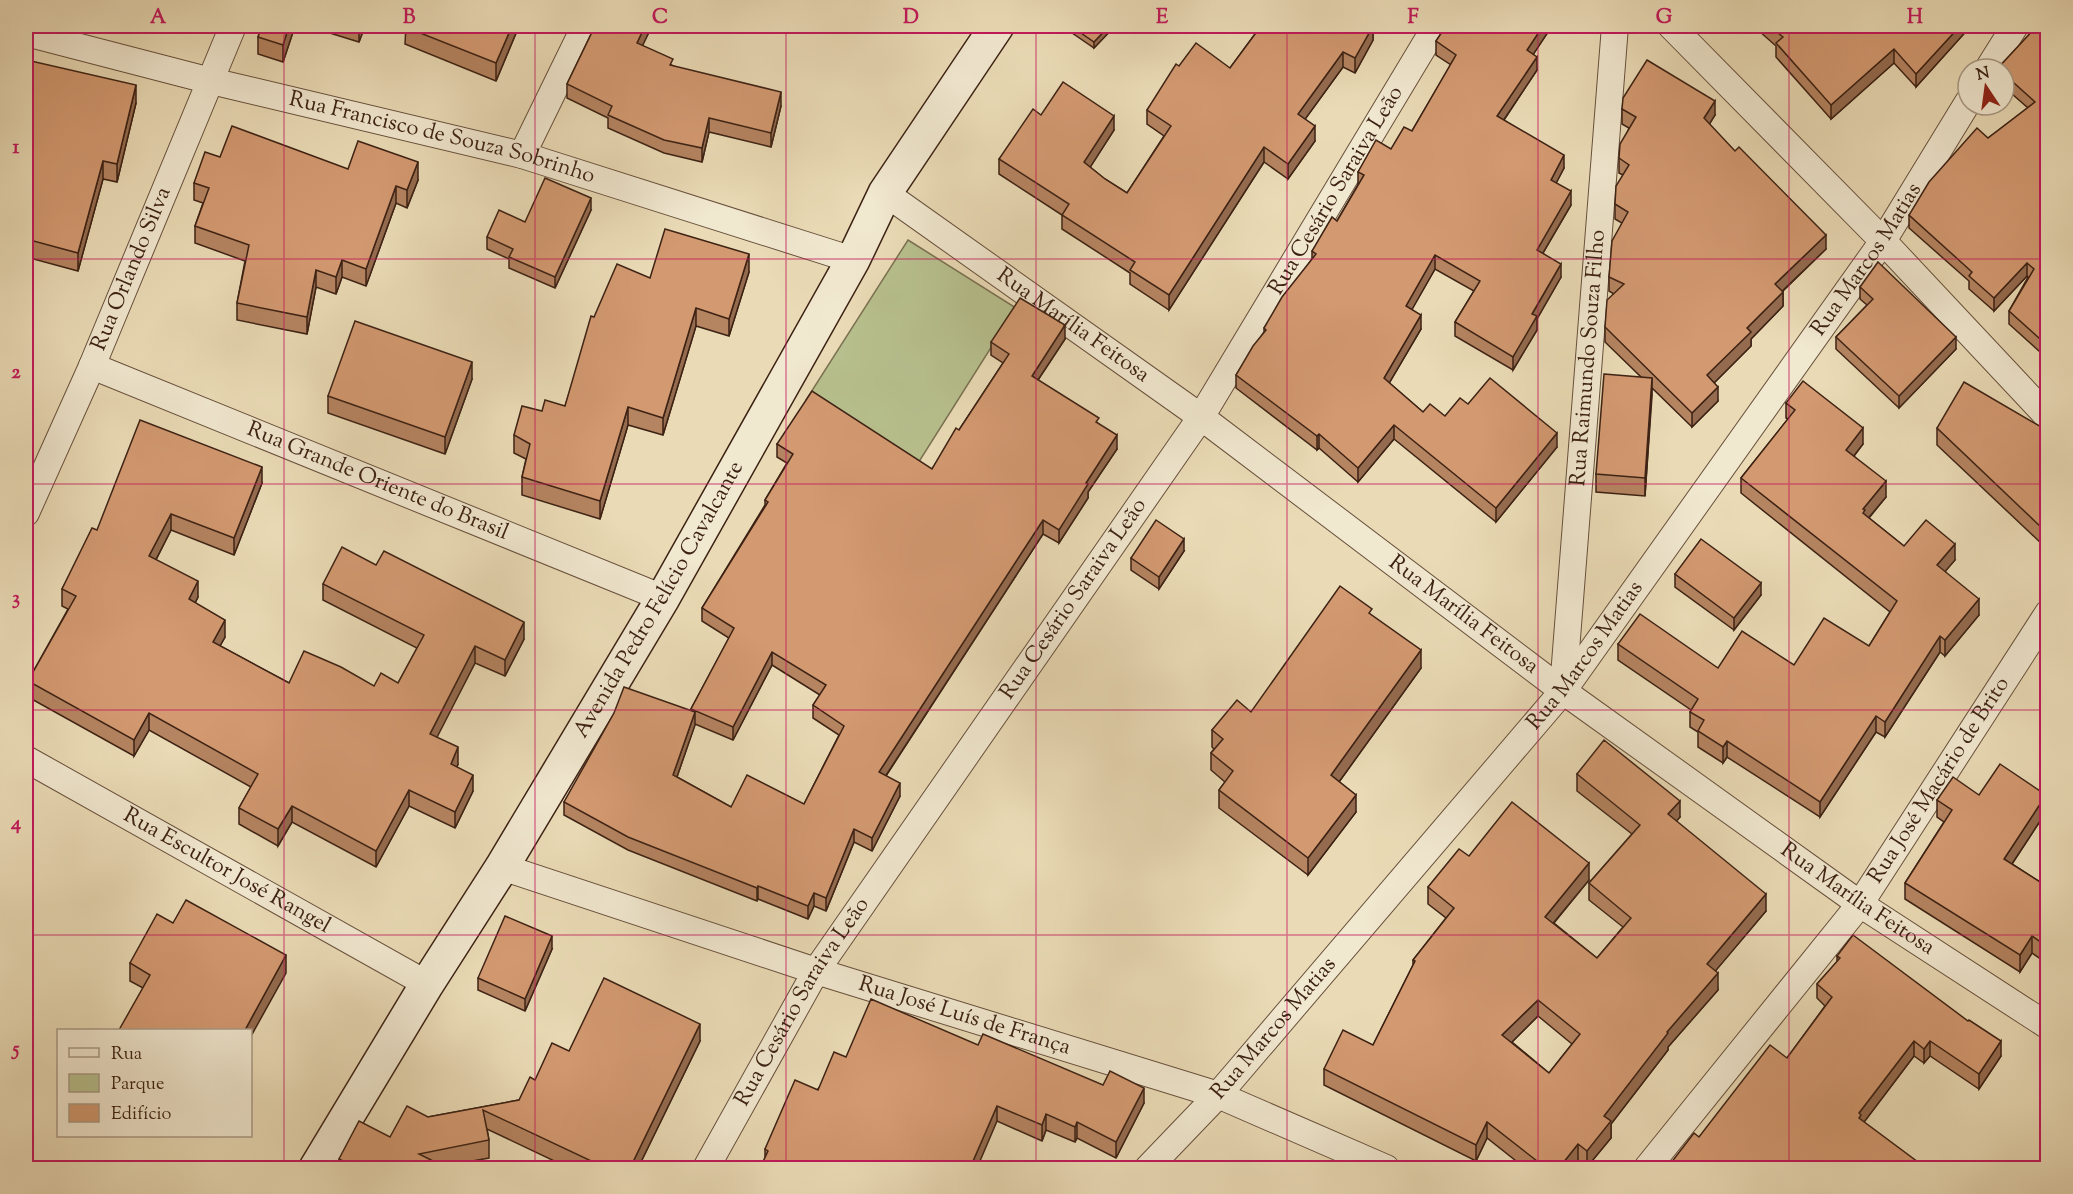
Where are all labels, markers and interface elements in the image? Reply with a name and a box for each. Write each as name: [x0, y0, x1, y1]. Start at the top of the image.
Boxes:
text: A: [150, 4, 167, 33]
text: B: [403, 4, 416, 33]
text: C: [652, 4, 668, 33]
text: D: [903, 4, 919, 33]
text: E: [1156, 4, 1169, 33]
text: F: [1407, 4, 1419, 33]
text: G: [1656, 4, 1673, 33]
text: H: [1907, 4, 1923, 33]
north arrow: [1956, 57, 2016, 117]
text: N: [1974, 62, 1992, 87]
street label: Rua Cesário Saraiva Leão: [1262, 80, 1412, 302]
street label: Rua Francisco de Souza Sobrinho: [286, 84, 599, 193]
text: 1: [13, 134, 20, 163]
street label: Rua Marcos Matias: [1804, 177, 1931, 343]
street label: Rua Orlando Silva: [84, 182, 180, 356]
street label: Rua Raimundo Souza Filho: [1563, 228, 1615, 488]
street label: Rua Marília Feitosa: [989, 261, 1156, 391]
text: 2: [11, 359, 21, 388]
street label: Rua Grande Oriente do Brasil: [242, 414, 513, 549]
street label: Avenida Pedro Felício Cavalcante: [566, 455, 753, 745]
street label: Rua Cesário Saraiva Leão: [993, 492, 1156, 707]
street label: Rua Marília Feitosa: [1381, 548, 1545, 683]
street label: Rua Marcos Matias: [1520, 575, 1652, 738]
text: 3: [12, 585, 20, 614]
street label: Rua José Macário de Brito: [1861, 671, 2018, 891]
street label: Rua Escultor José Rangel: [117, 800, 336, 943]
text: 4: [10, 810, 21, 839]
street label: Rua Marília Feitosa: [1773, 835, 1941, 964]
street label: Rua Cesário Saraiva Leão: [727, 891, 878, 1113]
street label: Rua Marcos Matias: [1204, 950, 1345, 1107]
street label: Rua José Luís de França: [854, 969, 1074, 1065]
legend: [57, 1029, 252, 1137]
text: 5: [11, 1036, 20, 1065]
text: Rua: [111, 1042, 142, 1068]
text: Parque: [111, 1072, 164, 1098]
text: Edifício: [111, 1102, 172, 1128]

